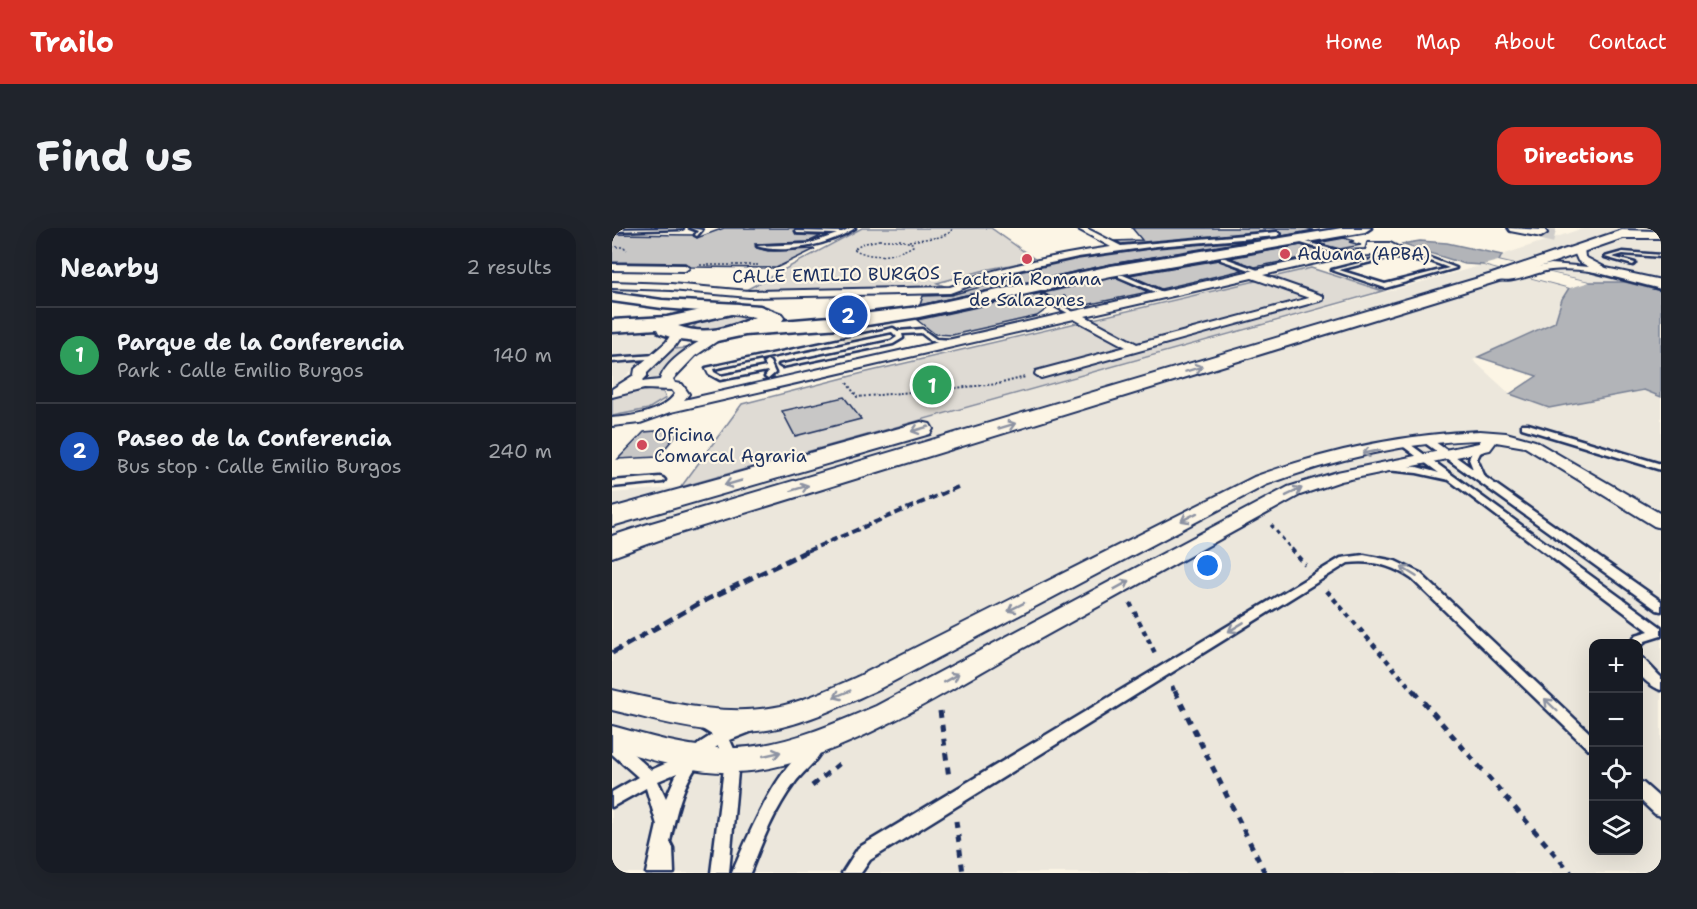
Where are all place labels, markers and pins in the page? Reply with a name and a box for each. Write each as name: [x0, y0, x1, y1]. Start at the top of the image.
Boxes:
place label: Aduana (APBA): [1297, 242, 1430, 266]
marker: Aduana (APBA): [1278, 247, 1292, 261]
marker: Factoria Romana de Salazones: [1020, 252, 1034, 266]
place label: Factoria Romana de Salazones: [953, 267, 1101, 312]
pin: 2: [828, 292, 868, 338]
pin: 1: [912, 362, 952, 408]
place label: Oficina Comarcal Agraria: [654, 423, 807, 468]
marker: Oficina Comarcal Agraria: [635, 438, 649, 452]

